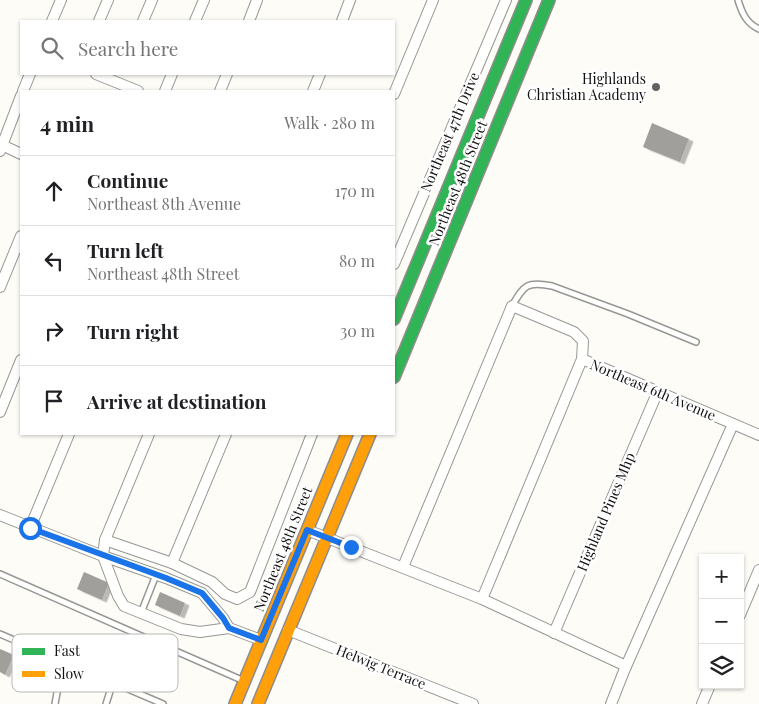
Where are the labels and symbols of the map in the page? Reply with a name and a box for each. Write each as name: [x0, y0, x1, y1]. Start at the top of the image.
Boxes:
street label: Northeast 47th Drive: [416, 69, 483, 195]
place label: Highlands Christian Academy: [527, 69, 646, 104]
marker: Highlands Christian Academy: [650, 81, 662, 93]
street label: Northeast 48th Street: [424, 116, 492, 248]
street label: Northeast 6th Avenue: [587, 354, 719, 425]
street label: Highland Pines Mhp: [572, 449, 639, 574]
street label: Northeast 48th Street: [249, 482, 317, 614]
route start: [19, 517, 42, 540]
route end: [340, 536, 363, 559]
legend: [12, 634, 178, 692]
street label: Helwig Terrace: [333, 640, 429, 693]
text: Fast: [54, 641, 81, 660]
text: Slow: [54, 664, 84, 683]

